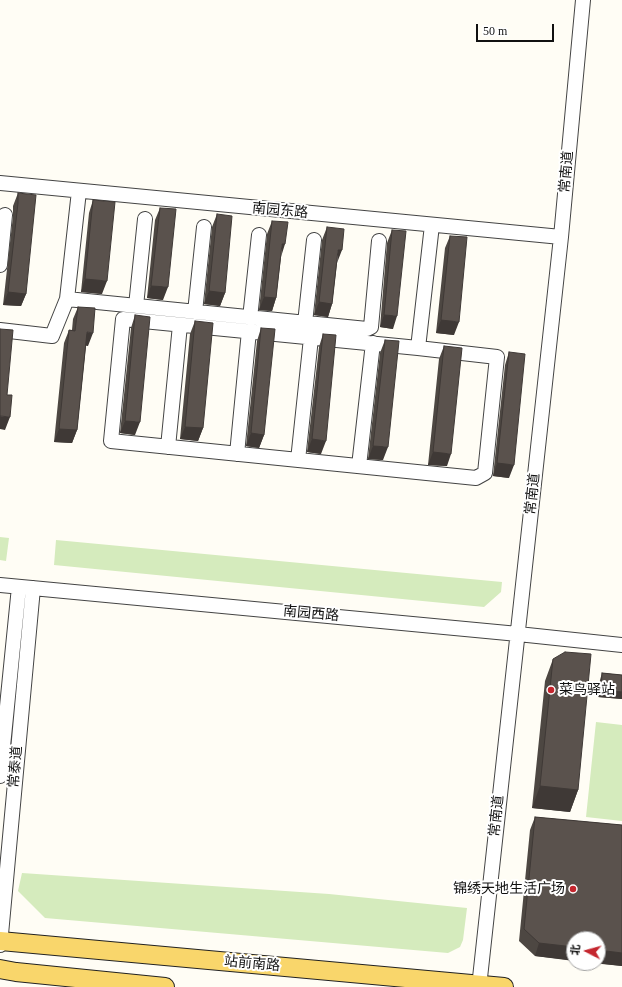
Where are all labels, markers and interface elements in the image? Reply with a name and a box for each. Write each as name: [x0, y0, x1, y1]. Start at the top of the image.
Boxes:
scale bar: [478, 16, 556, 42]
text: 50 m: [483, 24, 507, 38]
street label: 常南道: [557, 150, 577, 194]
street label: 南园东路: [251, 200, 309, 222]
street label: 常南道: [522, 472, 544, 516]
street label: 南园西路: [282, 603, 340, 625]
place label: 菜鸟驿站: [559, 682, 615, 698]
marker: 菜鸟驿站: [546, 685, 556, 695]
street label: 常泰道: [6, 745, 26, 789]
street label: 常南道: [486, 794, 508, 838]
place label: 锦绣天地生活广场: [453, 881, 565, 897]
marker: 锦绣天地生活广场: [568, 884, 578, 894]
north arrow: [566, 931, 606, 971]
text: 北: [569, 944, 582, 956]
street label: 站前南路: [223, 953, 281, 975]

